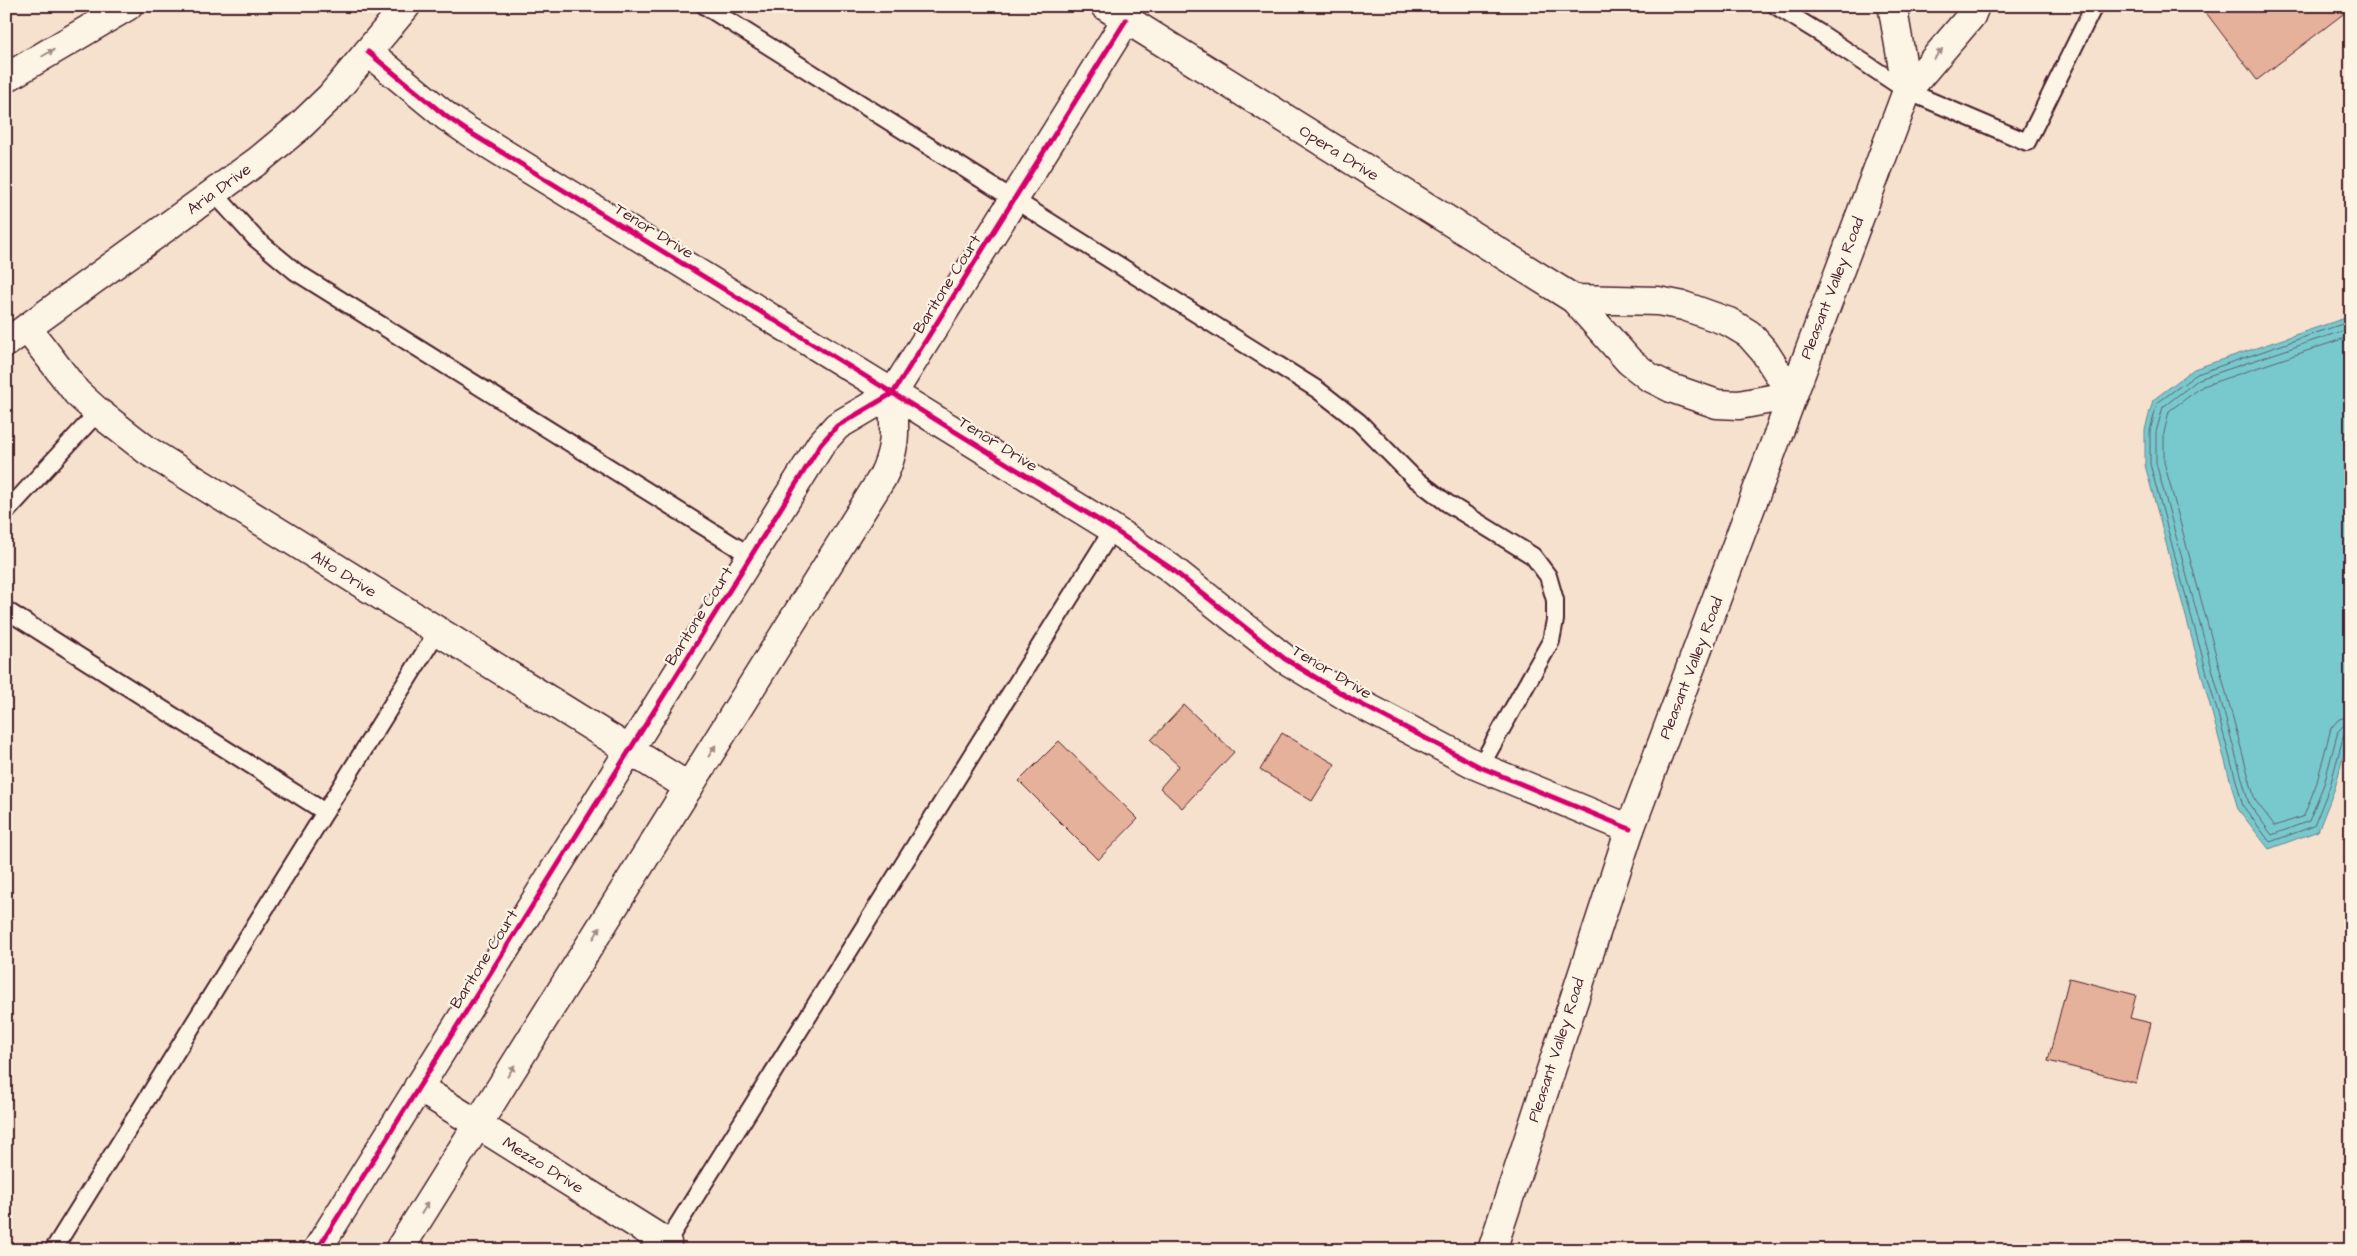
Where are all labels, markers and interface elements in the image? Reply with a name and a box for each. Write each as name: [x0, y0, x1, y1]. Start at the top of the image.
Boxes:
one-way arrow: [1933, 48, 1944, 61]
one-way arrow: [41, 49, 56, 57]
street label: Opera Drive: [1295, 120, 1383, 186]
street label: Aria Drive: [182, 158, 256, 220]
street label: Tenor Drive: [610, 198, 698, 264]
street label: Pleasant Valley Road: [1795, 214, 1870, 362]
street label: Baritone Court: [908, 230, 987, 338]
street label: Tenor Drive: [954, 411, 1042, 477]
street label: Alto Drive: [307, 545, 381, 603]
street label: Baritone Court: [660, 562, 739, 670]
street label: Pleasant Valley Road: [1654, 594, 1729, 742]
street label: Tenor Drive: [1288, 640, 1376, 705]
one-way arrow: [707, 744, 716, 757]
street label: Baritone Court: [445, 905, 524, 1013]
one-way arrow: [593, 926, 602, 940]
street label: Pleasant Valley Road: [1522, 975, 1591, 1125]
one-way arrow: [507, 1064, 516, 1077]
street label: Mezzo Drive: [498, 1131, 588, 1199]
one-way arrow: [420, 1202, 430, 1215]

